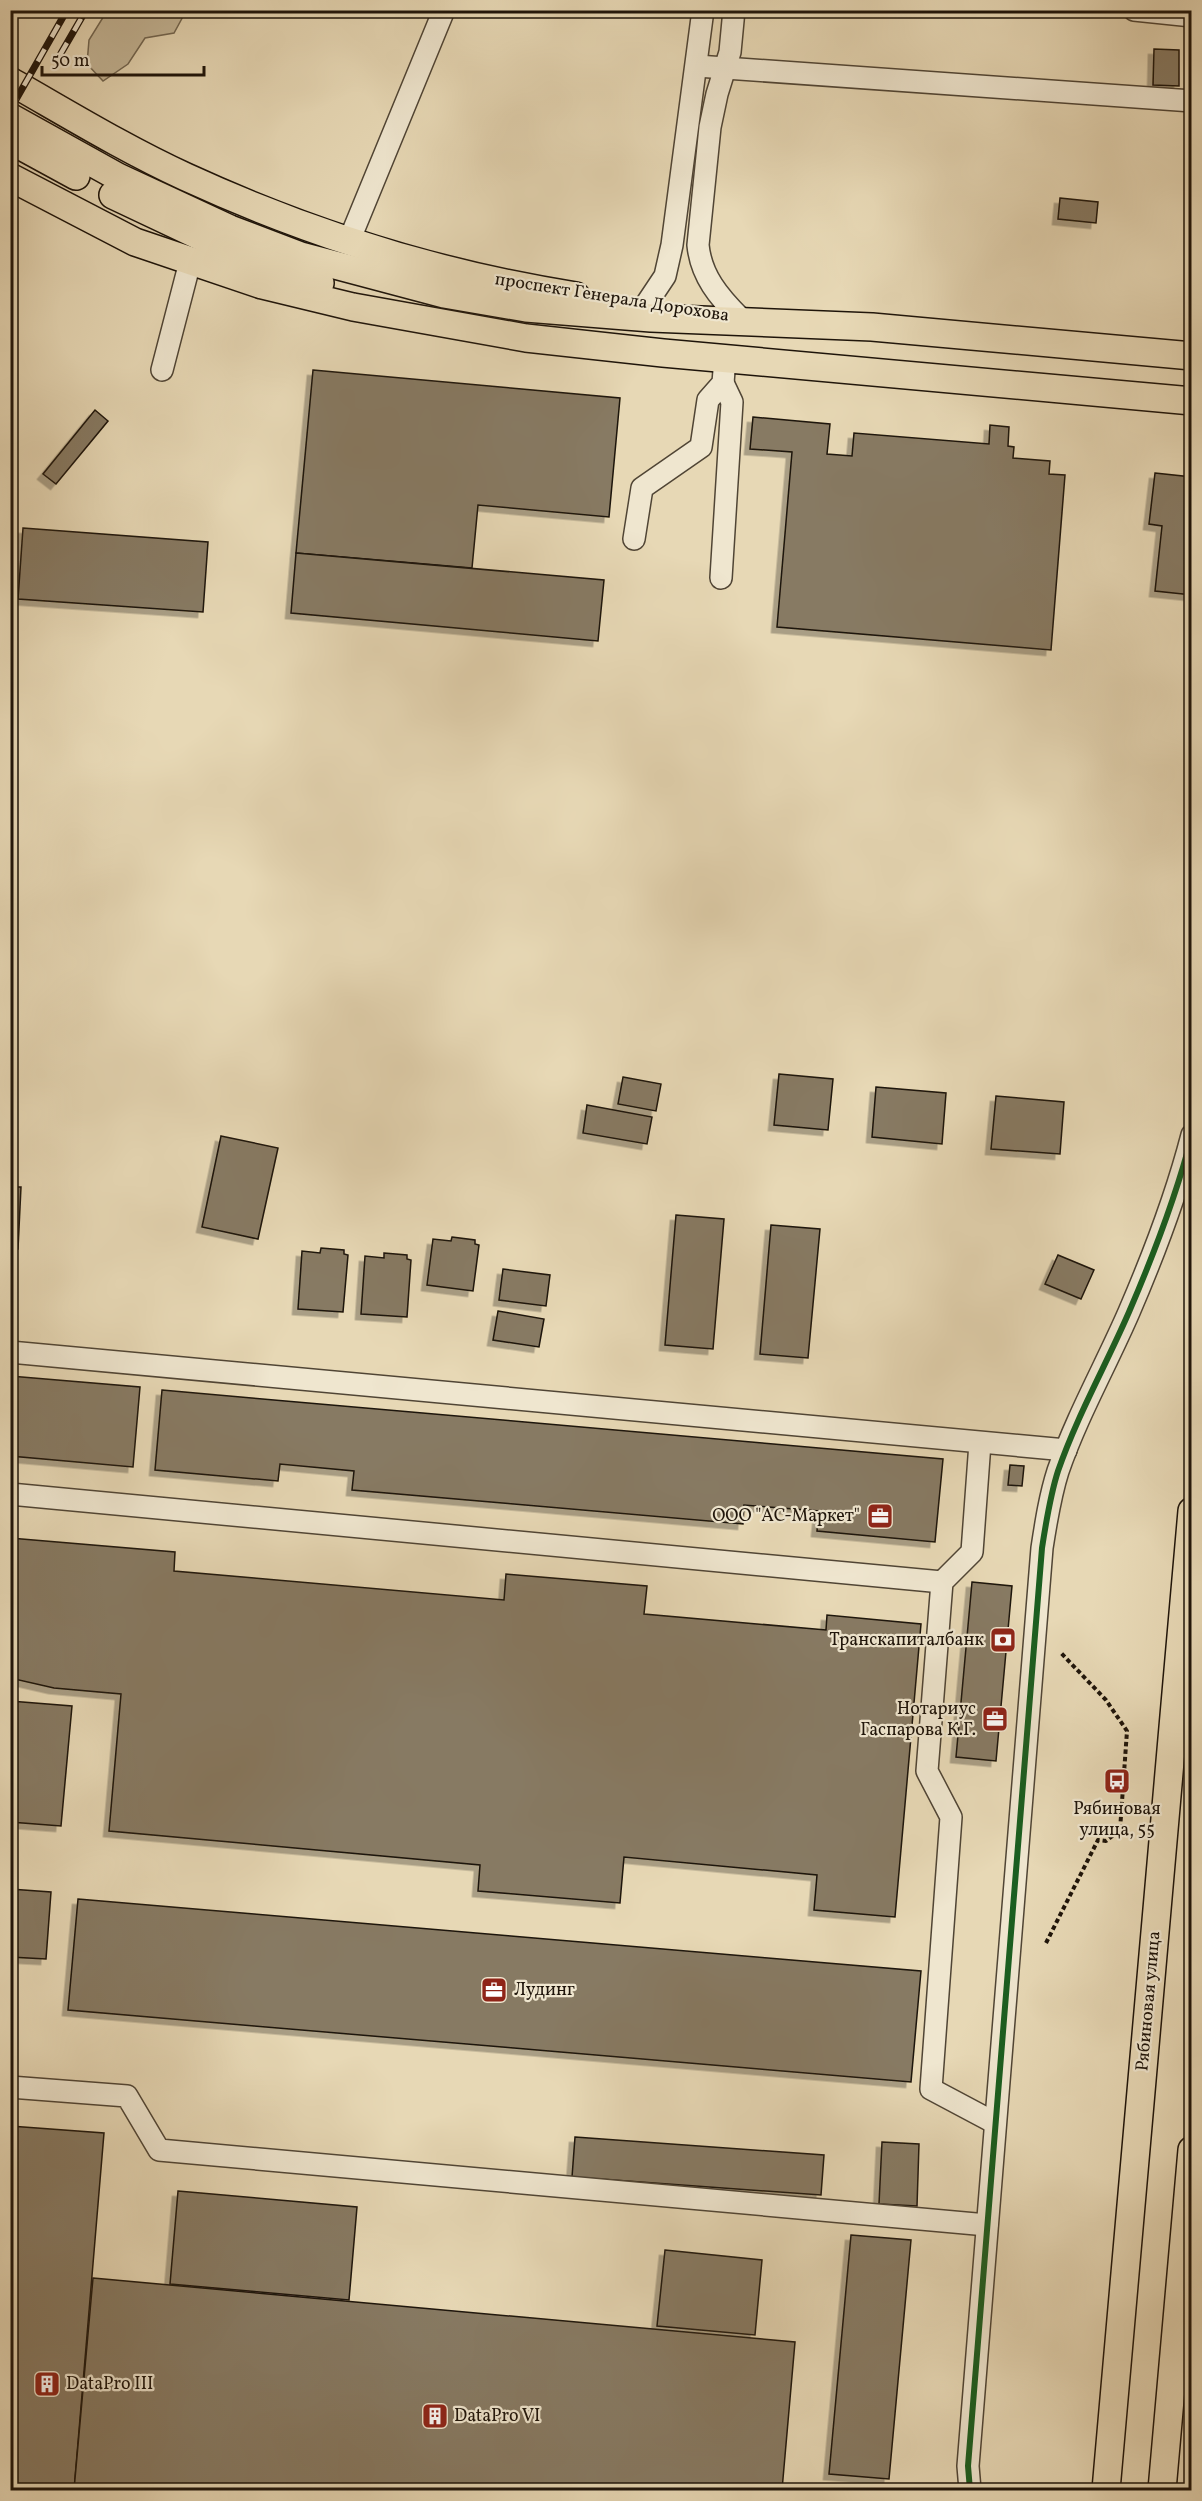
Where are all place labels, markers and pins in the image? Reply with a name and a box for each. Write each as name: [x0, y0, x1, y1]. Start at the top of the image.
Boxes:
office icon: ООО "АС-Маркет": [865, 1501, 895, 1531]
place label: ООО "АС-Маркет": [712, 1504, 860, 1529]
bank icon: Транскапиталбанк: [988, 1625, 1018, 1655]
place label: Транскапиталбанк: [829, 1628, 984, 1653]
place label: Нотариус Гаспарова К.Г.: [860, 1697, 976, 1743]
office icon: Нотариус Гаспарова К.Г.: [980, 1704, 1010, 1734]
bus stop icon: Рябиновая улица, 55: [1102, 1766, 1132, 1796]
place label: Рябиновая улица, 55: [1073, 1797, 1161, 1843]
office icon: Лудинг: [479, 1975, 509, 2005]
place label: Лудинг: [514, 1978, 575, 2003]
building icon: DataPro III: [32, 2369, 62, 2399]
place label: DataPro III: [66, 2372, 153, 2397]
building icon: DataPro VI: [420, 2401, 450, 2431]
place label: DataPro VI: [454, 2404, 540, 2429]

